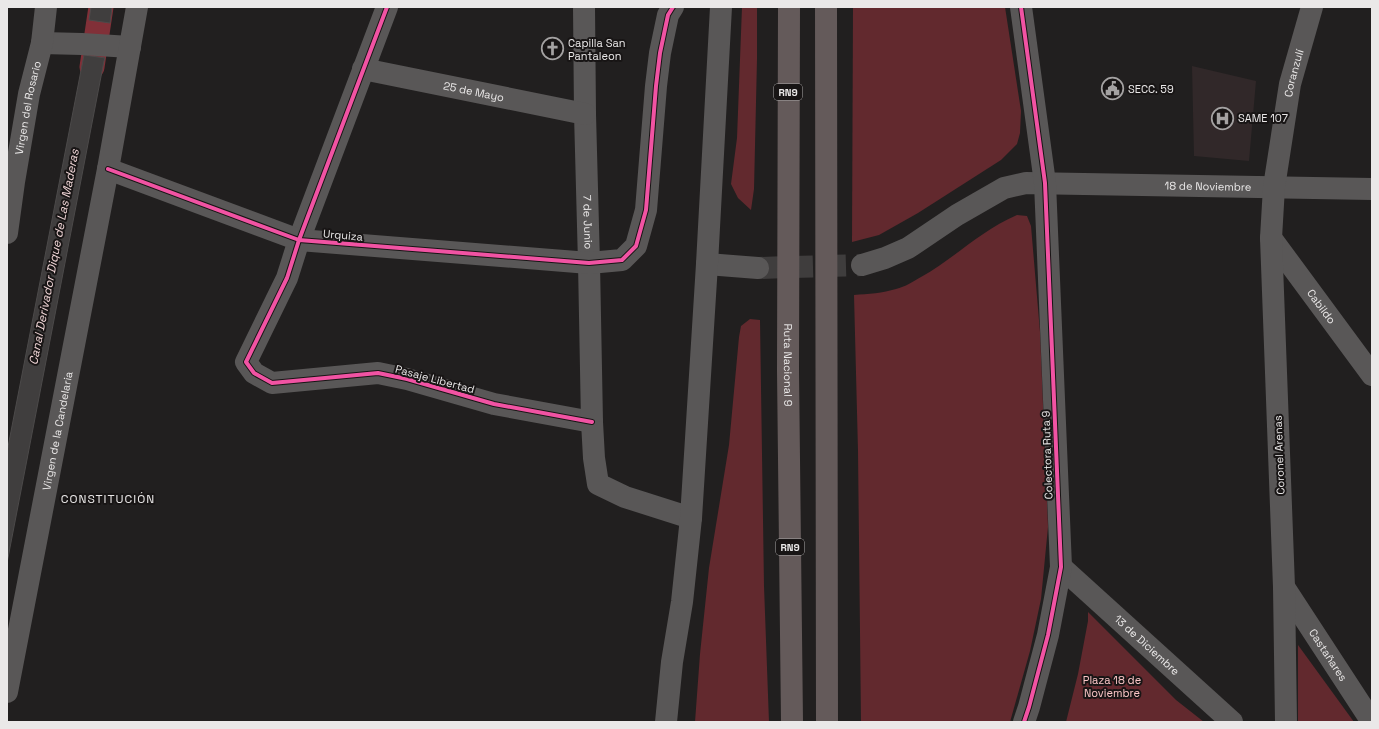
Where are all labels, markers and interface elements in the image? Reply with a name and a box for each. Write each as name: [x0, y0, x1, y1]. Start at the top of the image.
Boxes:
church icon: Capilla San Pantaleon: [540, 36, 566, 62]
place label: Capilla San Pantaleon: [568, 36, 626, 63]
street label: Coranzulí: [1281, 47, 1307, 98]
street label: Virgen del Rosario: [12, 59, 44, 156]
public building icon: SECC. 59: [1100, 76, 1126, 102]
street label: 25 de Mayo: [442, 78, 506, 104]
place label: SECC. 59: [1128, 82, 1174, 96]
road number: RN9: [774, 84, 802, 100]
hospital icon: SAME 107: [1210, 105, 1236, 131]
place label: SAME 107: [1238, 111, 1288, 125]
water label: Canal Derivador Dique de Las Maderas: [25, 147, 83, 366]
street label: 18 de Noviembre: [1164, 178, 1252, 194]
street label: 7 de Junio: [580, 194, 596, 250]
street label: Urquiza: [323, 226, 364, 244]
street label: Cabildo: [1304, 286, 1339, 327]
street label: Ruta Nacional 9: [781, 324, 795, 407]
street label: Pasaje Libertad: [394, 362, 476, 396]
street label: Virgen de la Candelaria: [39, 369, 76, 492]
street label: Colectora Ruta 9: [1038, 410, 1056, 500]
street label: Coronel Arenas: [1271, 415, 1287, 495]
district label: CONSTITUCIÓN: [61, 491, 155, 507]
road number: RN9: [776, 539, 804, 555]
street label: 13 de Diciembre: [1111, 612, 1183, 678]
street label: Castañares: [1306, 626, 1351, 684]
park label: Plaza 18 de Noviembre: [1083, 673, 1141, 700]

